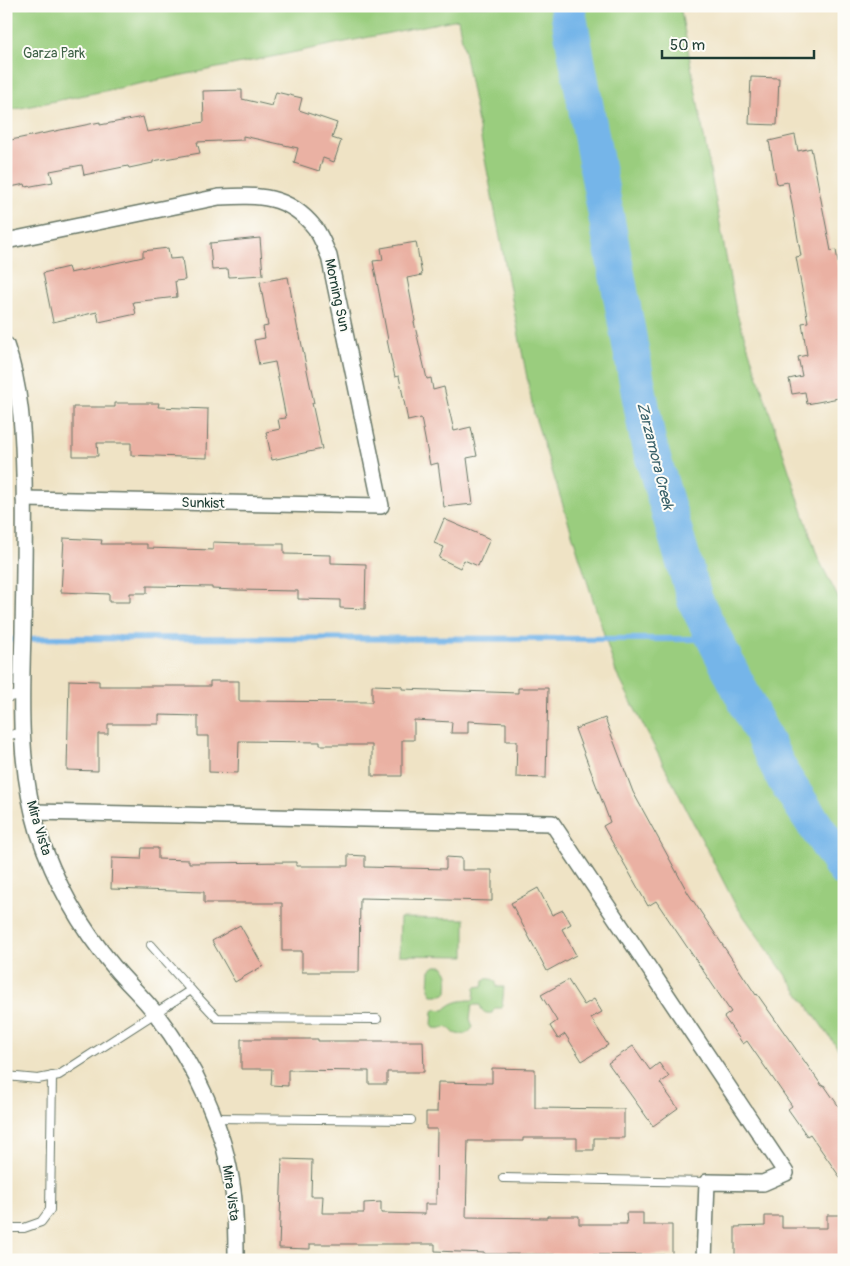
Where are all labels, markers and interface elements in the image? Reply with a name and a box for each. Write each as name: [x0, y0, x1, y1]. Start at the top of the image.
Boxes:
scale bar: [662, 28, 815, 60]
text: 50 m: [670, 36, 705, 55]
park label: Garza Park: [23, 45, 85, 62]
street label: Morning Sun: [321, 257, 353, 333]
water label: Zarzamora Creek: [633, 400, 678, 513]
street label: Sunkist: [181, 494, 225, 512]
street label: Mira Vista: [23, 799, 55, 857]
street label: Mira Vista: [219, 1164, 243, 1222]

